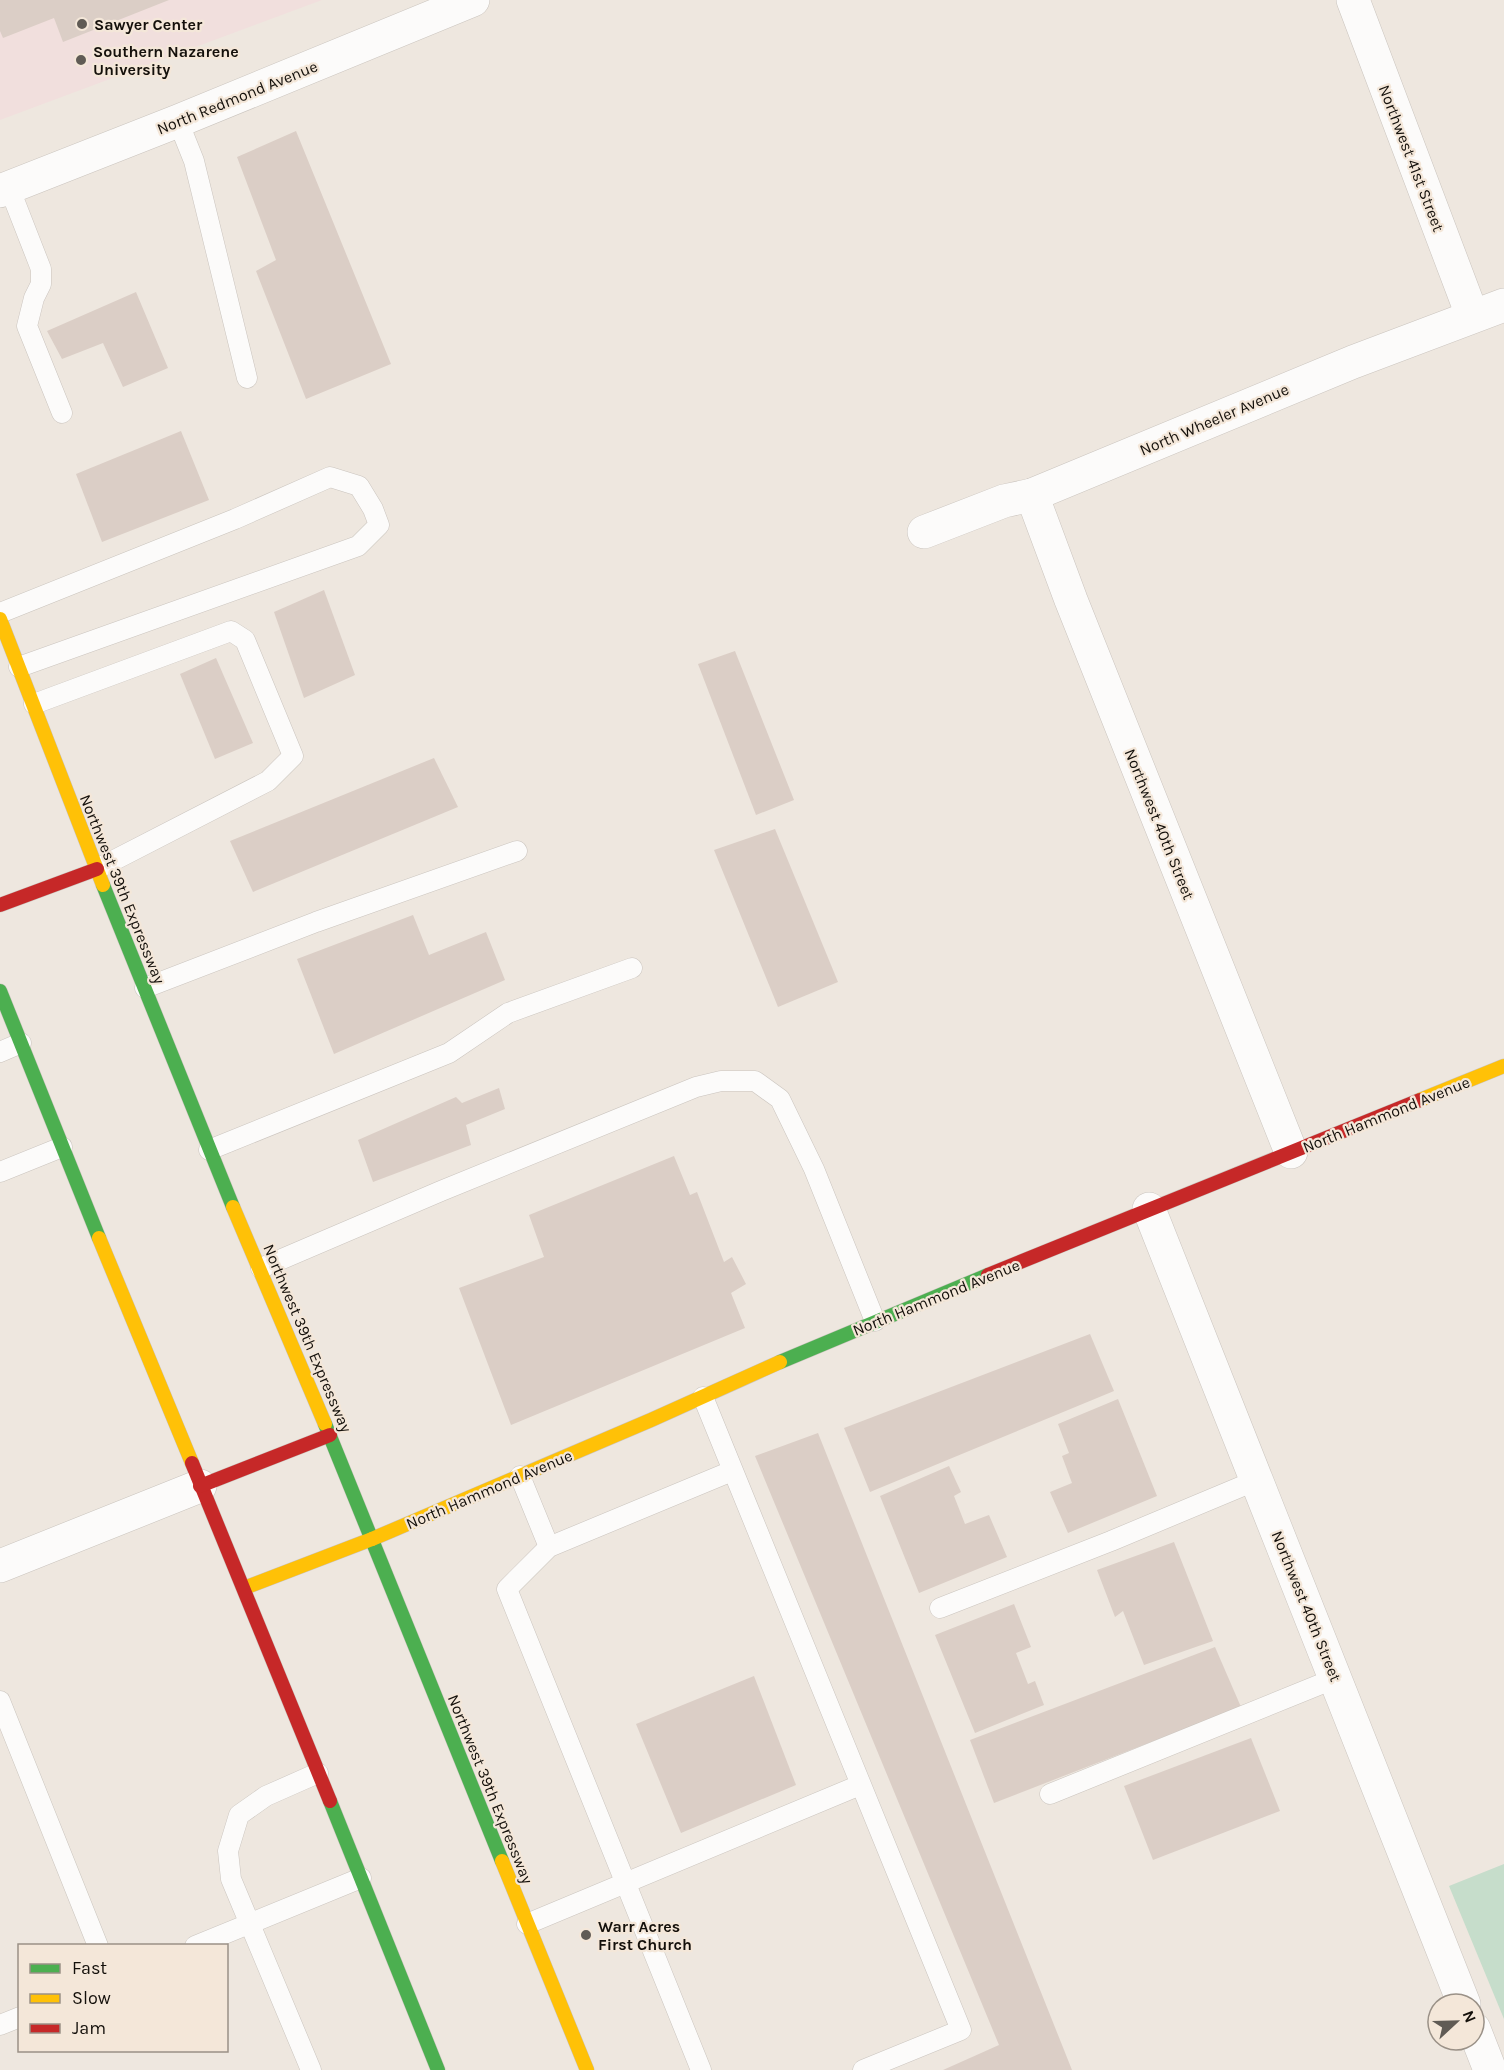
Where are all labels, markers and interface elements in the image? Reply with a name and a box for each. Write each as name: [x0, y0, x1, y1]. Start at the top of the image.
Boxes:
place label: Sawyer Center: [94, 15, 203, 34]
marker: Sawyer Center: [75, 17, 89, 31]
place label: Southern Nazarene University: [93, 42, 239, 79]
marker: Southern Nazarene University: [74, 53, 88, 67]
street label: North Redmond Avenue: [154, 56, 320, 138]
street label: Northwest 41st Street: [1375, 82, 1448, 234]
street label: North Wheeler Avenue: [1137, 379, 1292, 460]
street label: Northwest 40th Street: [1121, 746, 1199, 902]
street label: Northwest 39th Expressway: [76, 792, 169, 987]
street label: North Hammond Avenue: [1300, 1072, 1473, 1157]
street label: Northwest 39th Expressway: [259, 1241, 356, 1436]
street label: North Hammond Avenue: [850, 1255, 1023, 1340]
street label: North Hammond Avenue: [403, 1446, 575, 1533]
street label: Northwest 40th Street: [1268, 1528, 1346, 1684]
street label: Northwest 39th Expressway: [444, 1692, 537, 1887]
place label: Warr Acres First Church: [598, 1917, 692, 1954]
marker: Warr Acres First Church: [579, 1928, 593, 1942]
legend: [18, 1944, 228, 2052]
text: Fast: [72, 1957, 107, 1979]
text: Slow: [72, 1987, 111, 2009]
north arrow: [1426, 1992, 1486, 2052]
text: N: [1458, 2008, 1480, 2025]
text: Jam: [72, 2017, 106, 2039]

